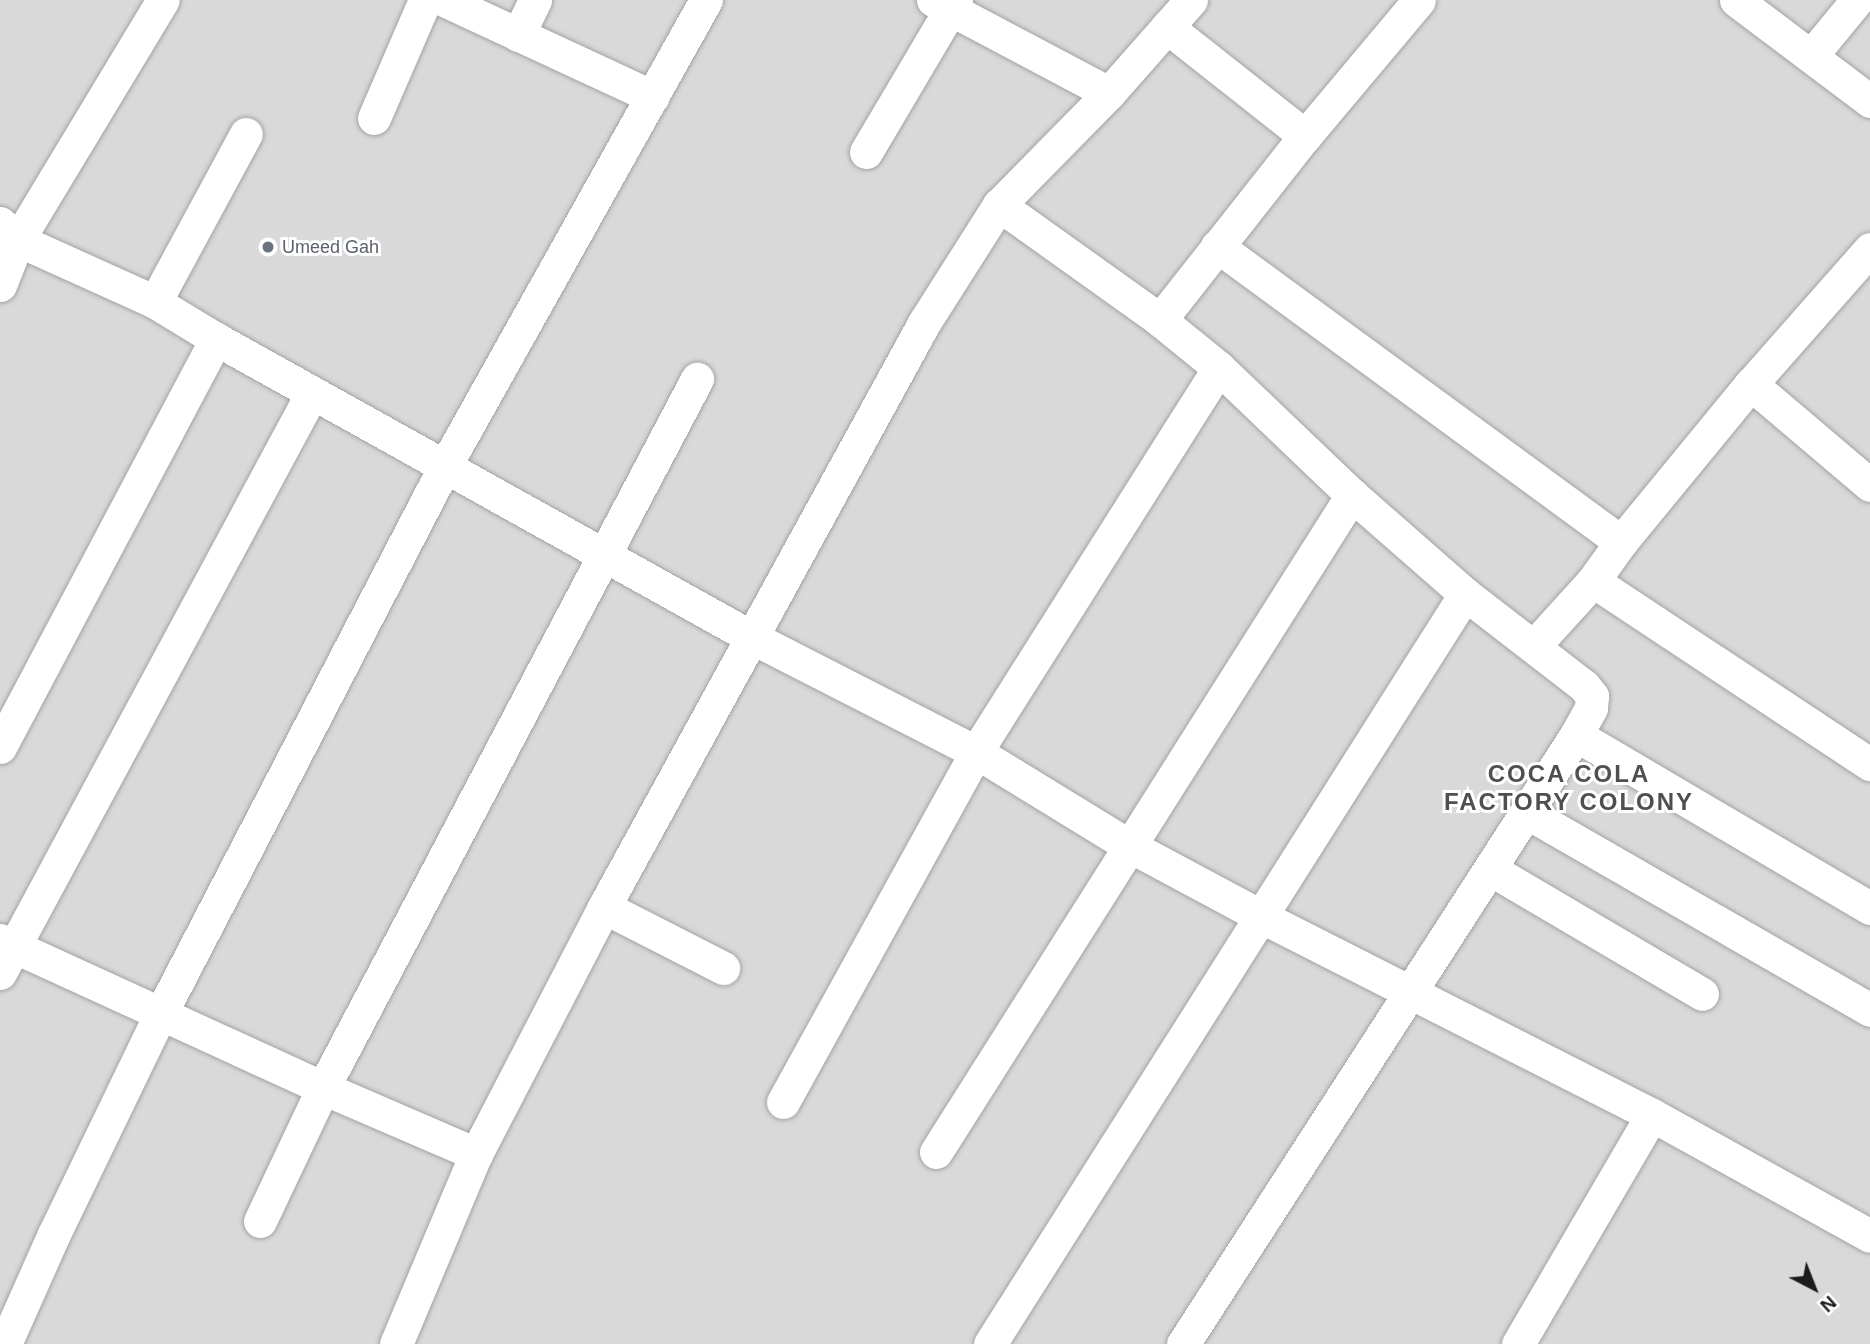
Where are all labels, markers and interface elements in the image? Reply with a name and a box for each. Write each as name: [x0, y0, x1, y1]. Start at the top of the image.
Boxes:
place label: Umeed Gah: [282, 236, 379, 258]
marker: Umeed Gah: [260, 239, 276, 255]
district label: COCA COLA FACTORY COLONY: [1445, 760, 1693, 816]
north arrow: [1779, 1253, 1849, 1323]
text: N: [1816, 1292, 1841, 1316]

